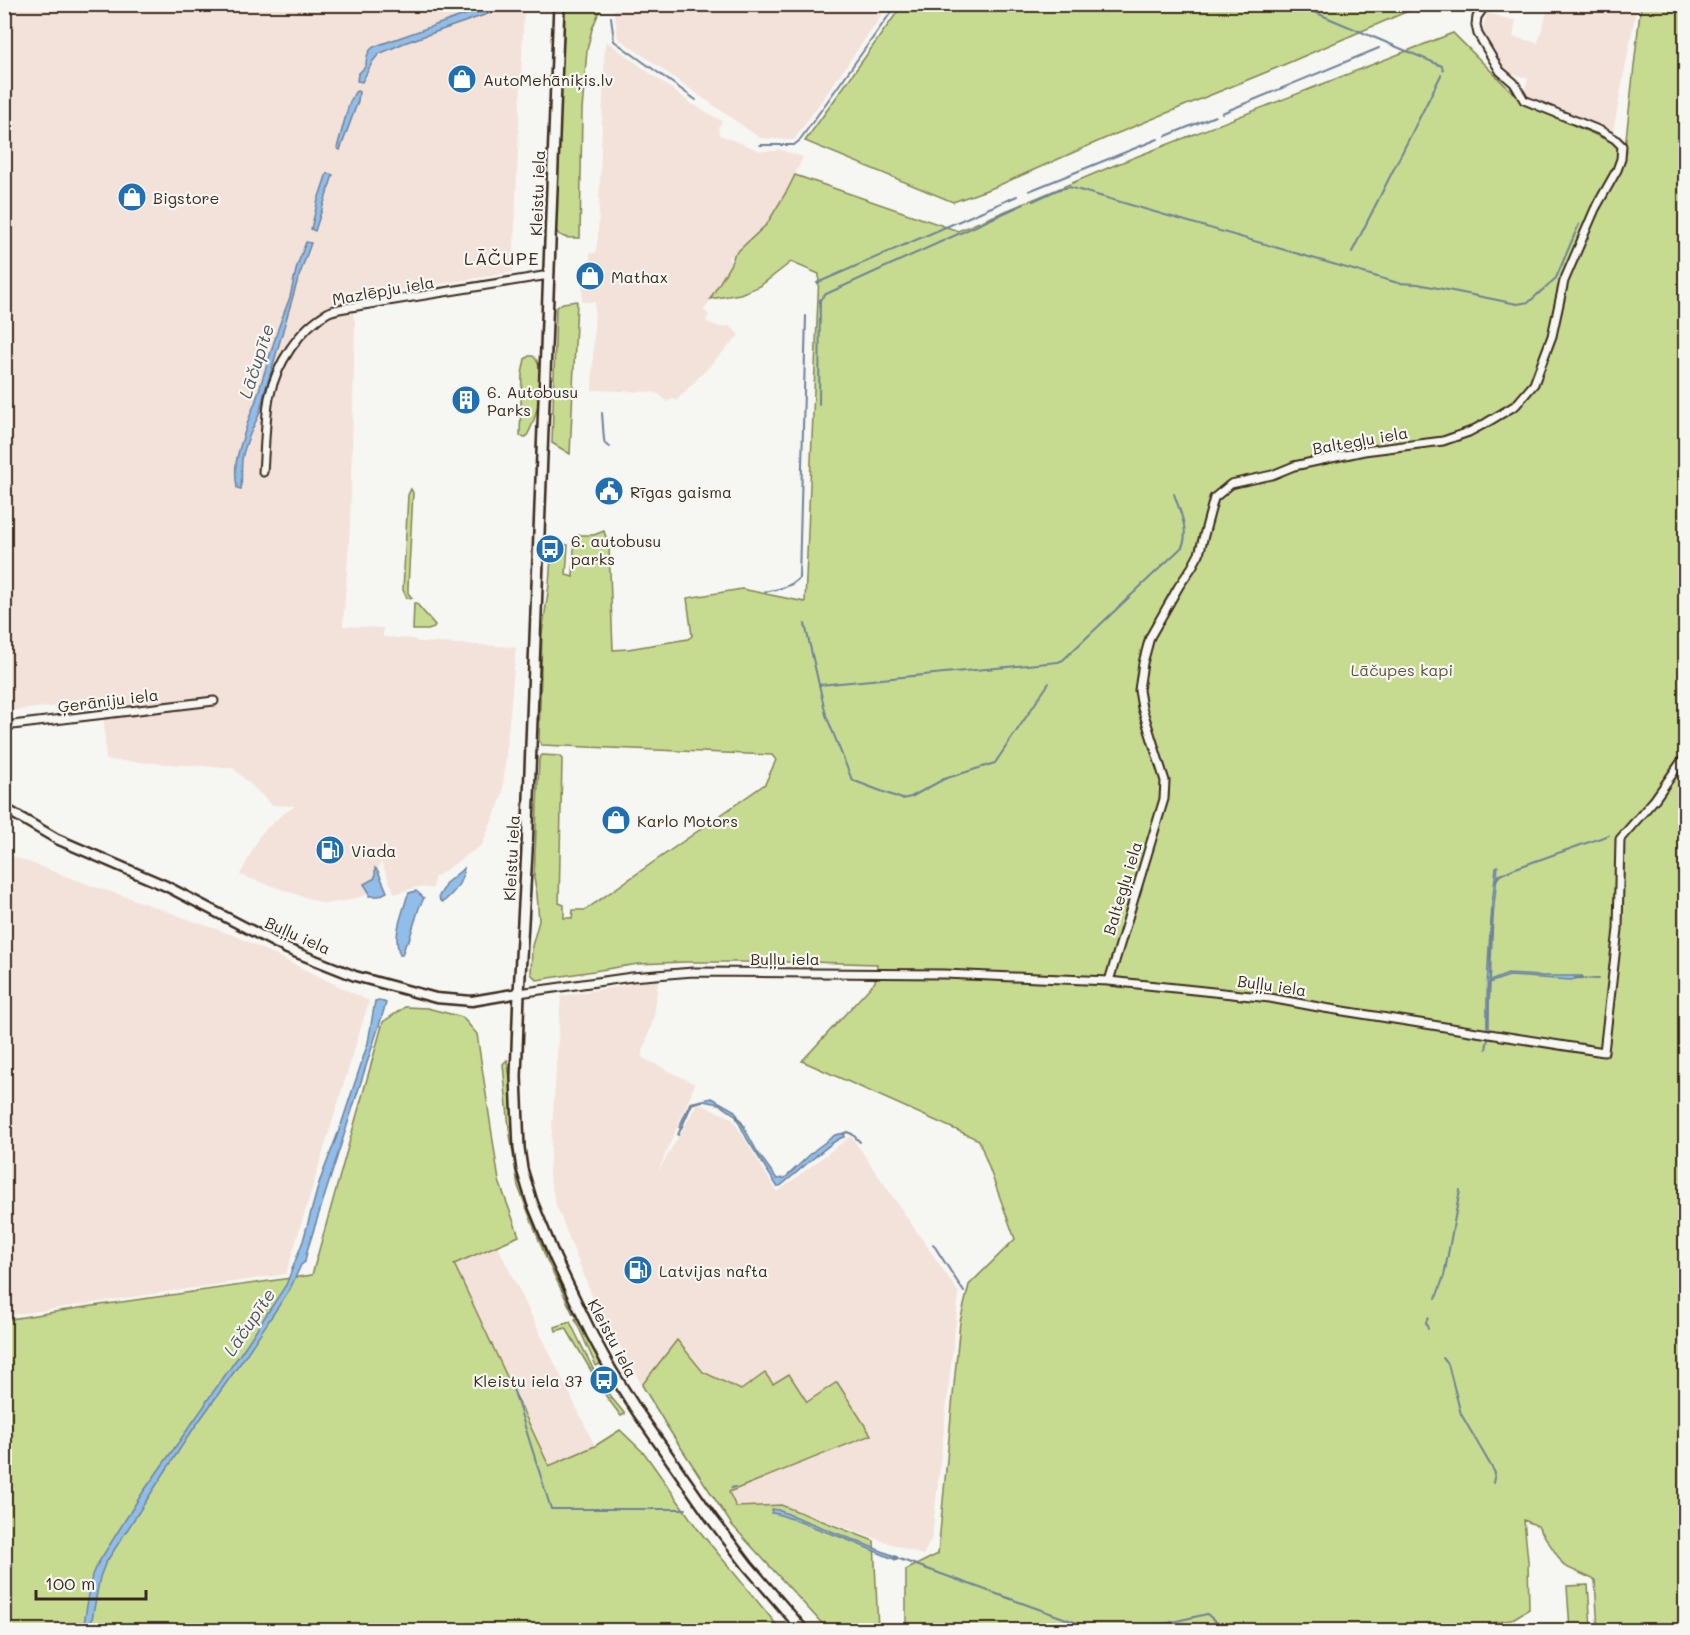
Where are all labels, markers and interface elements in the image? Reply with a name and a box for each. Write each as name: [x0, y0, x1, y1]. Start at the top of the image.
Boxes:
shop icon: AutoMehāniķis.lv: [446, 63, 478, 95]
place label: AutoMehāniķis.lv: [483, 69, 613, 91]
street label: Kleistu iela: [525, 150, 549, 236]
shop icon: Bigstore: [116, 181, 148, 213]
place label: Bigstore: [153, 187, 219, 208]
district label: LĀČUPE: [464, 246, 540, 270]
shop icon: Mathax: [574, 260, 606, 292]
place label: Mathax: [611, 266, 668, 287]
street label: Mazlēpju iela: [330, 271, 436, 309]
water label: Lāčupīte: [233, 321, 279, 401]
place label: 6. Autobusu Parks: [487, 381, 578, 420]
building icon: 6. Autobusu Parks: [450, 384, 482, 416]
street label: Baltegļu iela: [1310, 421, 1410, 460]
public building icon: Rīgas gaisma: [593, 475, 625, 507]
place label: Rīgas gaisma: [630, 481, 732, 502]
place label: 6. autobusu parks: [571, 530, 661, 569]
bus stop icon: 6. autobusu parks: [534, 533, 566, 565]
park label: Lāčupes kapi: [1351, 659, 1453, 680]
street label: Ģerāniju iela: [56, 683, 160, 718]
shop icon: Karlo Motors: [600, 804, 632, 836]
place label: Karlo Motors: [637, 810, 738, 831]
street label: Kleistu iela: [498, 814, 524, 901]
fuel station icon: Viada: [314, 834, 346, 866]
street label: Baltegļu iela: [1098, 839, 1147, 938]
place label: Viada: [351, 840, 396, 861]
street label: Buļļu iela: [262, 911, 334, 960]
street label: Buļļu iela: [750, 948, 820, 970]
street label: Buļļu iela: [1236, 970, 1308, 1001]
fuel station icon: Latvijas nafta: [622, 1254, 654, 1286]
place label: Latvijas nafta: [659, 1260, 768, 1281]
water label: Lāčupīte: [218, 1283, 280, 1361]
street label: Kleistu iela: [584, 1295, 642, 1381]
bus stop icon: Kleistu iela 37: [588, 1364, 620, 1396]
place label: Kleistu iela 37: [474, 1370, 583, 1391]
scale bar: [36, 1563, 146, 1601]
text: 100 m: [45, 1571, 95, 1595]

